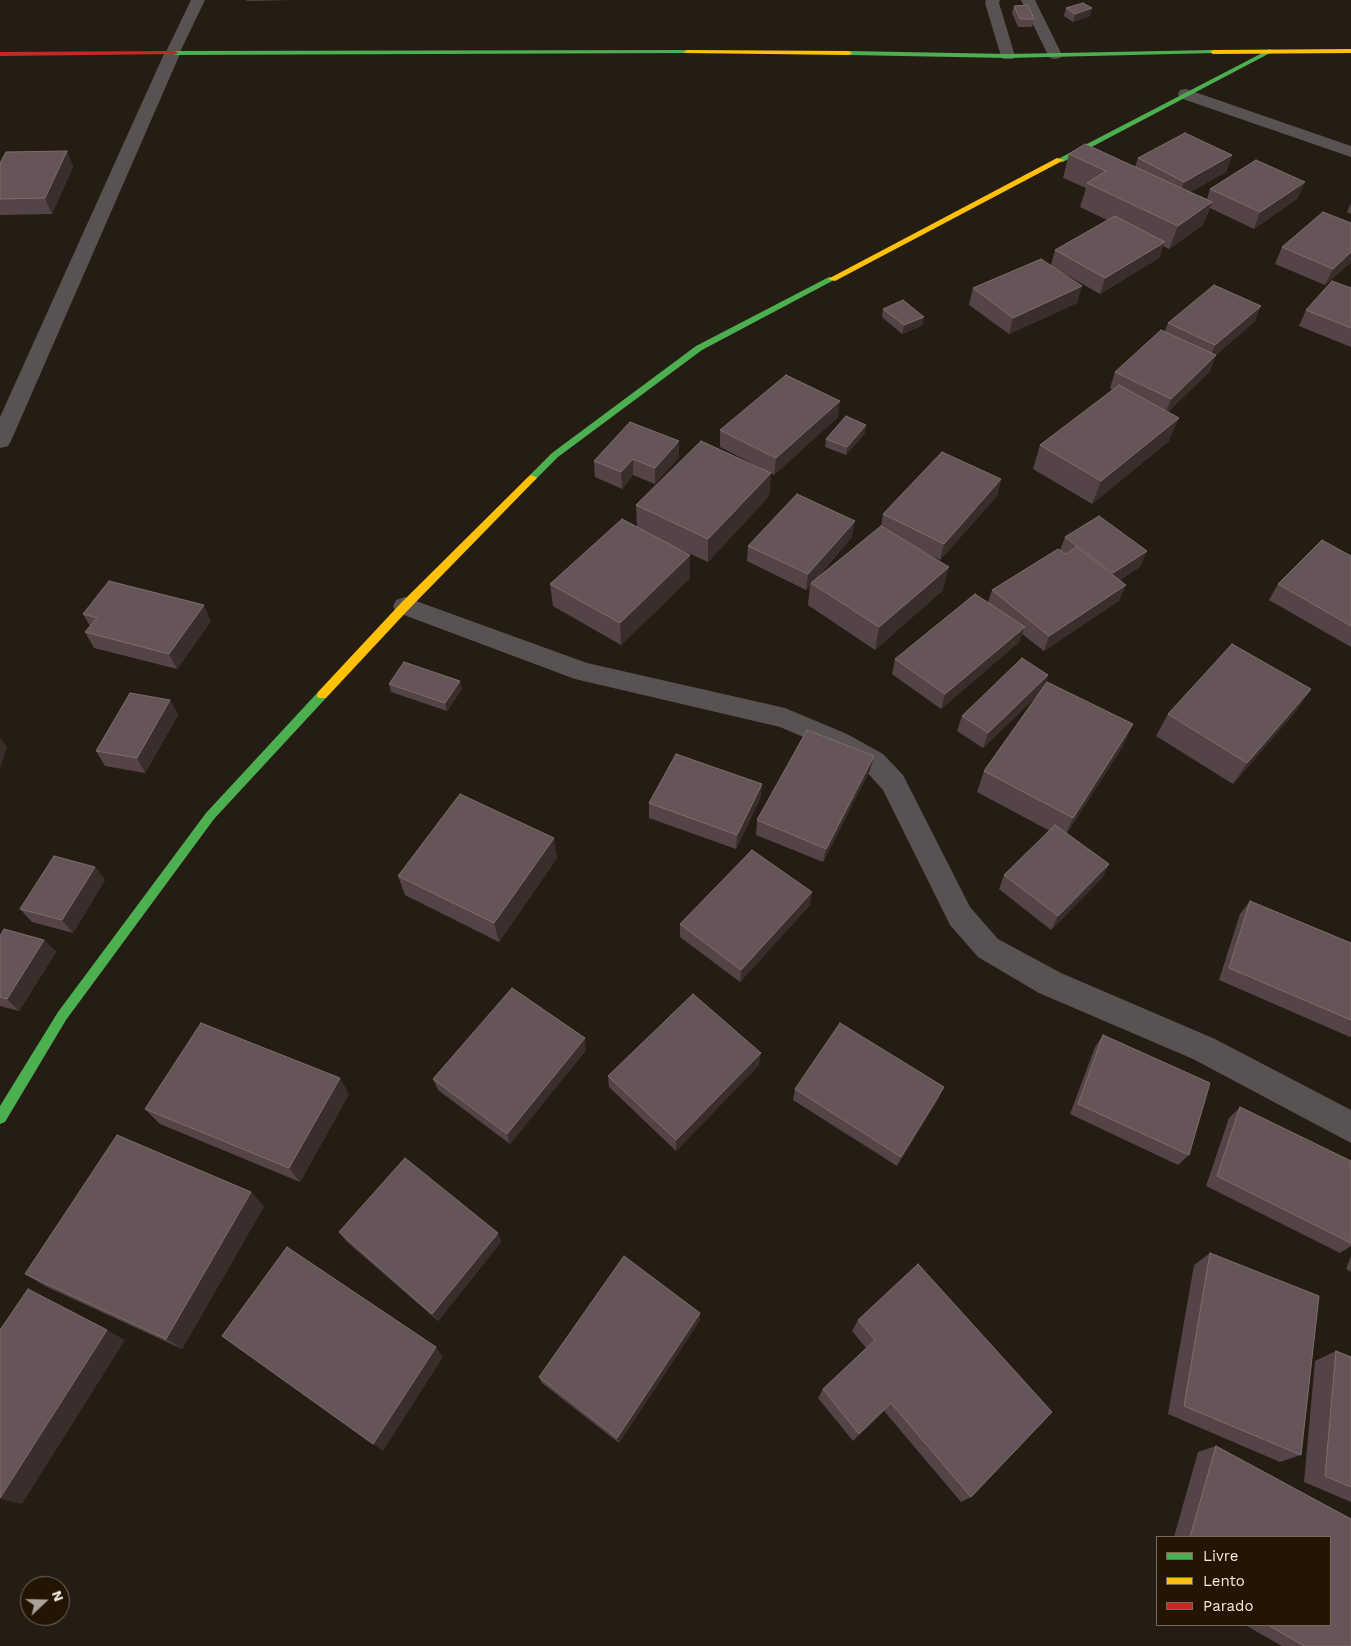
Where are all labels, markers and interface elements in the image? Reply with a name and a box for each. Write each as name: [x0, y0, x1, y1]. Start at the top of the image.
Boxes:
legend: [1156, 1536, 1331, 1626]
text: Livre: [1203, 1547, 1238, 1565]
text: Lento: [1203, 1572, 1245, 1590]
north arrow: [20, 1576, 70, 1626]
text: N: [49, 1588, 67, 1604]
text: Parado: [1203, 1597, 1253, 1615]

